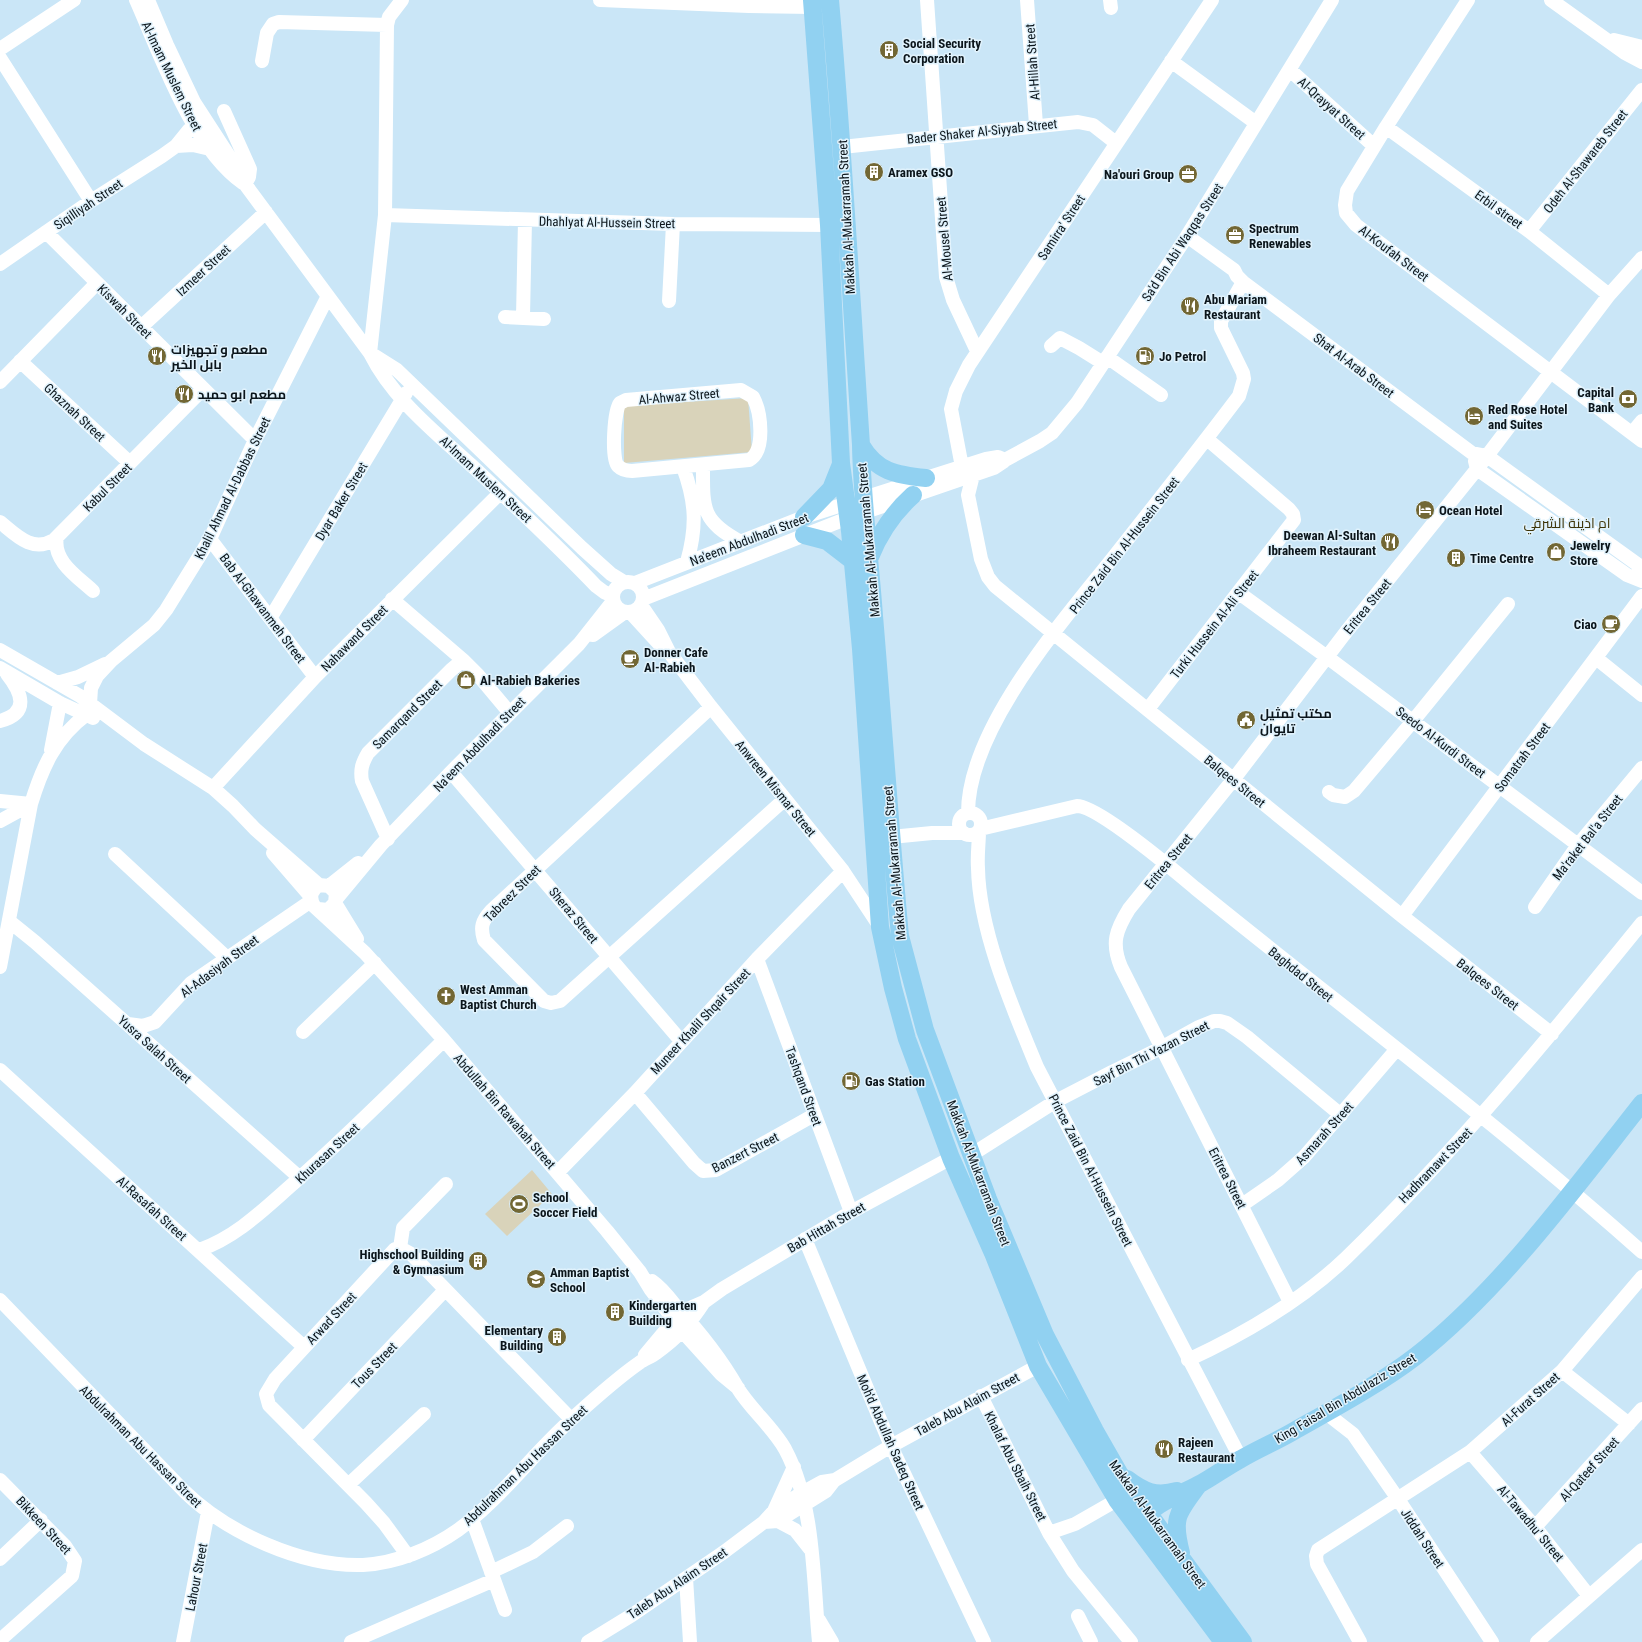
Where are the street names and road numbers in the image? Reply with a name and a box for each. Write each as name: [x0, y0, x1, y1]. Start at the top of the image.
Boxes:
street label: Al-Imam Muslem Street: [138, 19, 205, 134]
street label: Al-Hillah Street: [1022, 23, 1043, 101]
street label: Al-Qrayyat Street: [1295, 74, 1369, 143]
street label: Odeh Al-Shawareb Street: [1540, 107, 1631, 216]
street label: Bader Shaker Al-Siyyab Street: [906, 116, 1058, 147]
street label: Makkah Al-Mukarramah Street: [835, 139, 858, 295]
street label: Siqilliyah Street: [51, 176, 126, 233]
street label: Sa'd Bin Abi Waqqas Street: [1139, 180, 1226, 304]
street label: Erbil street: [1472, 187, 1526, 232]
street label: Samirra' Street: [1035, 192, 1088, 263]
street label: Al-Mousel Street: [933, 196, 956, 282]
street label: DhahIyat Al-Hussein Street: [539, 214, 676, 231]
street label: Al-Koufah Street: [1356, 222, 1432, 285]
street label: Izmeer Street: [173, 241, 234, 299]
street label: Kiswah Street: [94, 281, 155, 342]
street label: Shat Al-Arab Street: [1310, 330, 1397, 401]
street label: Ghaznah Street: [41, 380, 108, 445]
street label: Al-Ahwaz Street: [638, 385, 720, 408]
street label: Khalil Ahmad Al-Dabbas Street: [191, 414, 274, 562]
street label: Al-Imam Muslem Street: [437, 433, 535, 526]
street label: Dyar Baker Street: [312, 459, 371, 543]
street label: Kabul Street: [80, 460, 135, 515]
street label: Makkah Al-Mukarramah Street: [854, 462, 883, 618]
street label: Prince Zaid Bin Al-Hussein Street: [1066, 474, 1182, 617]
street label: Na'eem Abdulhadi Street: [688, 510, 811, 569]
street label: Bab Al-Ghawanmeh Street: [217, 551, 309, 666]
street label: Turki Hussein Al-Ali Street: [1167, 567, 1261, 681]
street label: Eritrea Street: [1341, 576, 1394, 637]
street label: Nahawand Street: [318, 602, 391, 675]
street label: Samarqand Street: [370, 677, 445, 752]
street label: Na'eem Abdulhadi Street: [430, 694, 529, 795]
street label: Seedo Al-Kurdi Street: [1393, 704, 1489, 781]
street label: Somatrah Street: [1491, 720, 1553, 795]
street label: Anwreen Mismar Street: [732, 737, 819, 840]
street label: Balqees Street: [1201, 752, 1268, 811]
street label: Makkah Al-Mukarramah Street: [880, 785, 909, 941]
street label: Ma'raket Bal'a Street: [1549, 791, 1626, 883]
street label: Eritrea Street: [1142, 831, 1195, 892]
street label: Tabreez Street: [481, 862, 544, 925]
street label: Sheraz Street: [546, 884, 601, 946]
street label: Al-Adasiyah Street: [177, 932, 261, 1001]
street label: Baghdad Street: [1265, 944, 1336, 1005]
street label: Balqees Street: [1454, 956, 1522, 1013]
street label: Muneer Khalil Shqair Street: [647, 965, 753, 1077]
street label: Yusra Salah Street: [115, 1012, 195, 1086]
street label: Sayf Bin Thi Yazan Street: [1091, 1018, 1212, 1089]
street label: Tashqand Street: [782, 1044, 825, 1128]
street label: Abdullah Bin Rawahah Street: [451, 1051, 559, 1172]
street label: Prince Zaid Bin Al-Hussein Street: [1045, 1092, 1136, 1249]
street label: Makkah Al-Mukarramah Street: [944, 1098, 1013, 1248]
street label: Asmarah Street: [1292, 1099, 1357, 1168]
street label: Khurasan Street: [292, 1120, 362, 1187]
street label: Hadhramawt Street: [1396, 1125, 1475, 1206]
street label: Banzert Street: [709, 1129, 781, 1176]
street label: Eritrea Street: [1206, 1145, 1249, 1212]
street label: Al-Rasafah Street: [114, 1173, 190, 1244]
street label: Bab Hittah Street: [785, 1199, 868, 1256]
street label: Arwad Street: [303, 1289, 360, 1348]
street label: Tous Street: [349, 1339, 400, 1392]
street label: King Faisal Bin Abdulaziz Street: [1272, 1350, 1419, 1447]
street label: Taleb Abu Alaim Street: [913, 1369, 1022, 1439]
street label: Al-Furat Street: [1498, 1369, 1563, 1429]
street label: Moh'd Abdullah Sadeq Street: [854, 1372, 927, 1512]
street label: Abdulrahman Abu Hassan Street: [76, 1382, 205, 1511]
street label: Abdulrahman Abu Hassan Street: [460, 1402, 591, 1529]
street label: Khalaf Abu Sbaih Street: [981, 1409, 1050, 1524]
street label: Al-Qateef Street: [1557, 1434, 1622, 1505]
street label: Makkah Al-Mukarramah Street: [1106, 1457, 1209, 1591]
street label: Al-Tawadhu' Street: [1494, 1482, 1567, 1565]
street label: Bikkeen Street: [13, 1493, 74, 1557]
street label: Jiddah Street: [1398, 1506, 1448, 1571]
street label: Lahour Street: [183, 1542, 210, 1612]
street label: Taleb Abu Alaim Street: [625, 1544, 730, 1622]

